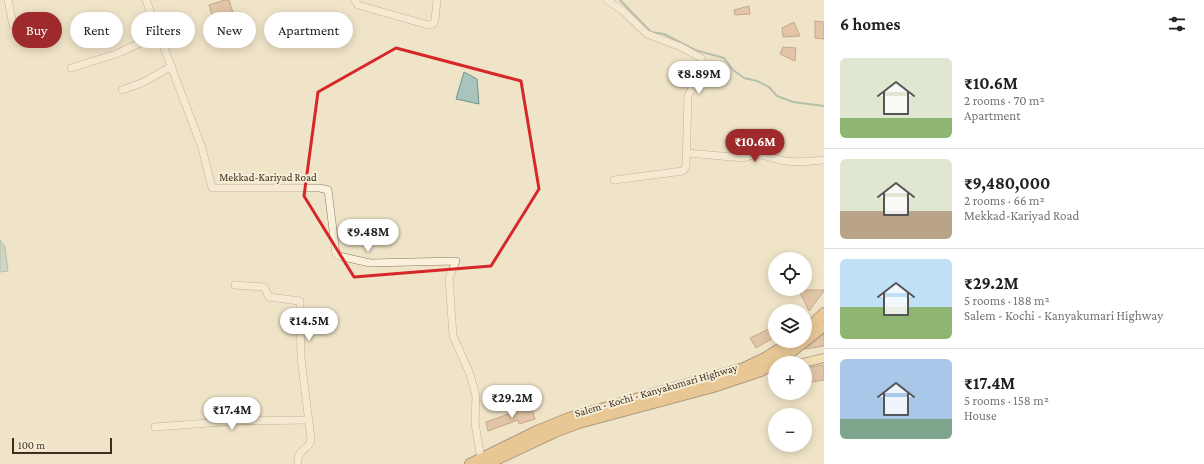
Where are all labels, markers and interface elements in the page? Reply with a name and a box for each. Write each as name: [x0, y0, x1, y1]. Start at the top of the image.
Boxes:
chip: Buy: [12, 12, 62, 48]
chip: Rent: [70, 12, 123, 48]
chip: Filters: [131, 12, 195, 48]
chip: New: [203, 12, 256, 48]
chip: Apartment: [264, 12, 353, 48]
icon: filters: [1166, 13, 1188, 35]
text: 6 homes: [840, 15, 900, 34]
pin: ₹8.89M: [666, 61, 732, 95]
text: ₹8.89M: [677, 66, 721, 81]
icon: home: [872, 74, 920, 122]
text: ₹10.6M: [964, 74, 1018, 93]
text: 2 rooms · 70 m²: [964, 93, 1045, 108]
text: Apartment: [964, 108, 1021, 123]
pin: ₹10.6M: [722, 129, 788, 163]
text: ₹10.6M: [734, 134, 776, 149]
street label: Mekkad-Kariyad Road: [219, 171, 317, 184]
text: ₹9,480,000: [964, 174, 1050, 193]
icon: home: [872, 175, 920, 223]
text: 2 rooms · 66 m²: [964, 193, 1045, 208]
text: Mekkad-Kariyad Road: [964, 208, 1079, 223]
pin: ₹9.48M: [335, 219, 401, 253]
text: ₹9.48M: [347, 224, 389, 239]
map controls: [768, 252, 812, 452]
button: locate: [768, 252, 812, 296]
text: ₹29.2M: [964, 274, 1019, 293]
icon: home: [872, 275, 920, 323]
text: 5 rooms · 188 m²: [964, 293, 1050, 308]
button: layers: [768, 304, 812, 348]
pin: ₹14.5M: [276, 308, 342, 342]
text: Salem - Kochi - Kanyakumari Highway: [964, 308, 1163, 323]
text: ₹14.5M: [289, 313, 329, 328]
button: +: [768, 356, 812, 400]
street label: Salem - Kochi - Kanyakumari Highway: [573, 361, 740, 420]
text: ₹17.4M: [964, 374, 1015, 393]
icon: home: [872, 375, 920, 423]
pin: ₹29.2M: [479, 385, 545, 419]
text: ₹29.2M: [491, 390, 533, 405]
text: 5 rooms · 158 m²: [964, 393, 1049, 408]
pin: ₹17.4M: [199, 397, 265, 431]
text: ₹17.4M: [212, 402, 252, 417]
button: −: [768, 408, 812, 452]
text: House: [964, 408, 997, 423]
scale bar: [12, 436, 112, 455]
text: 100 m: [18, 439, 45, 451]

